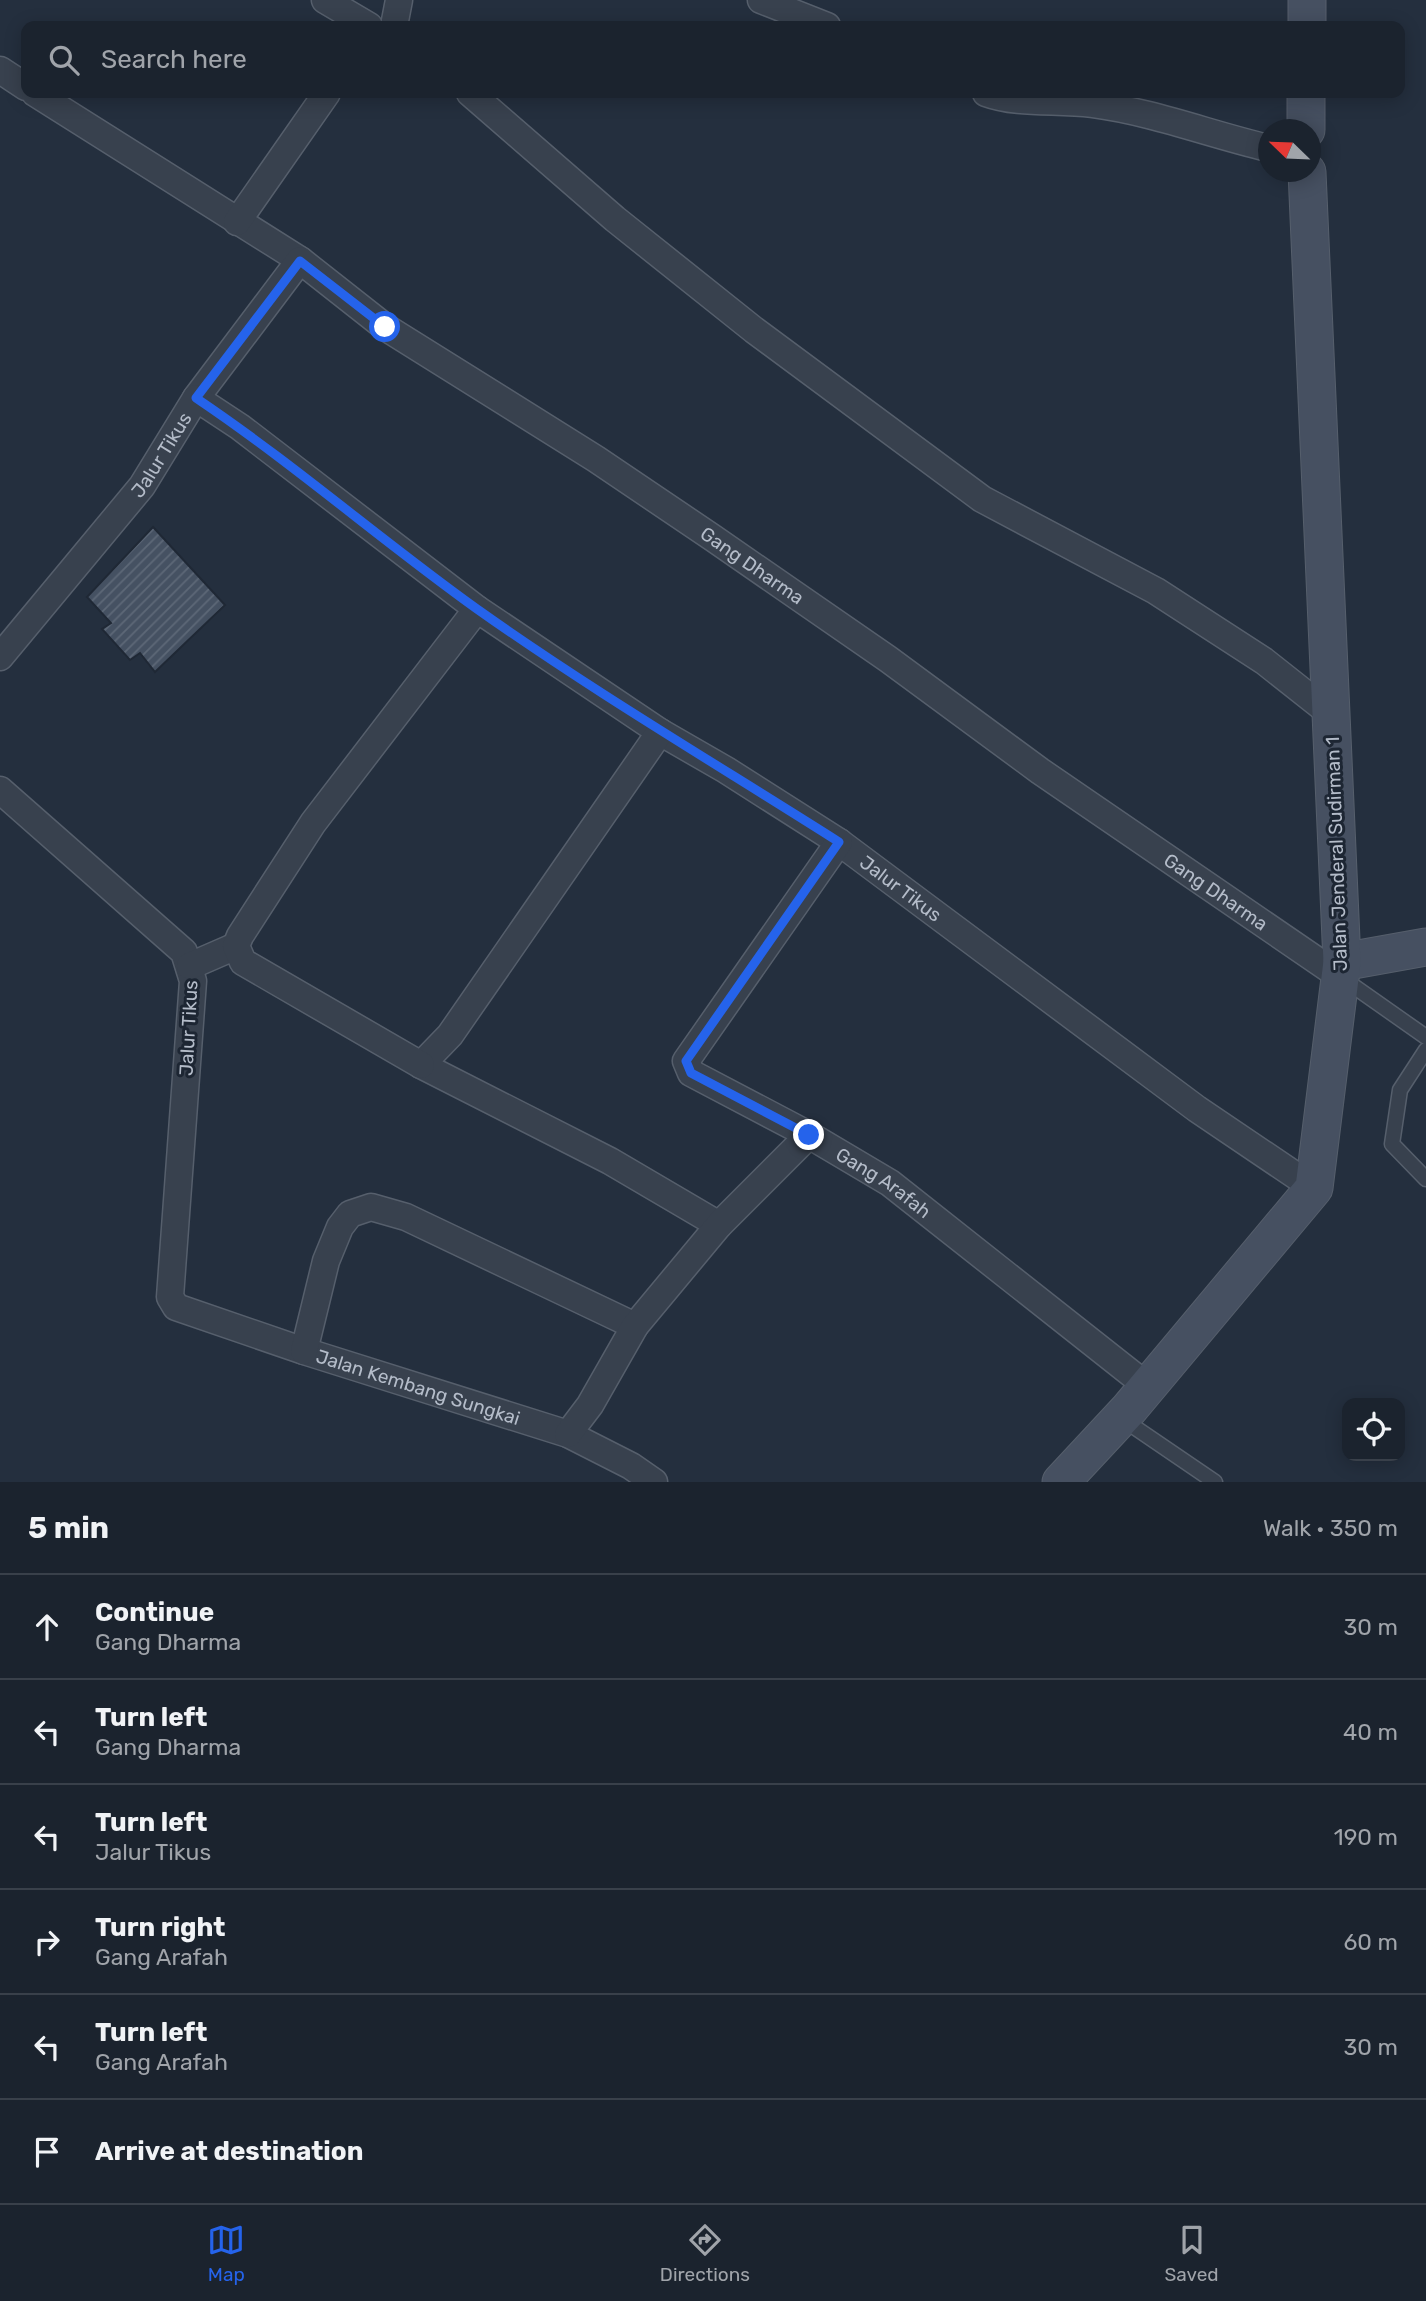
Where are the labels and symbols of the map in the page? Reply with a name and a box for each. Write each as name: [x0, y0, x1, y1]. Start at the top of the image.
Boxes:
north arrow: [1258, 119, 1321, 182]
route start: [369, 311, 400, 342]
street label: Jalur Tikus: [126, 408, 197, 502]
street label: Gang Dharma: [696, 522, 808, 609]
street label: Jalan Jenderal Sudirman 1: [1321, 736, 1352, 972]
street label: Gang Dharma: [1159, 848, 1272, 936]
street label: Jalur Tikus: [855, 851, 946, 927]
street label: Jalur Tikus: [175, 980, 202, 1077]
route end: [793, 1119, 824, 1150]
street label: Gang Arafah: [832, 1143, 936, 1223]
street label: Jalan Kembang Sungkai: [313, 1345, 523, 1430]

